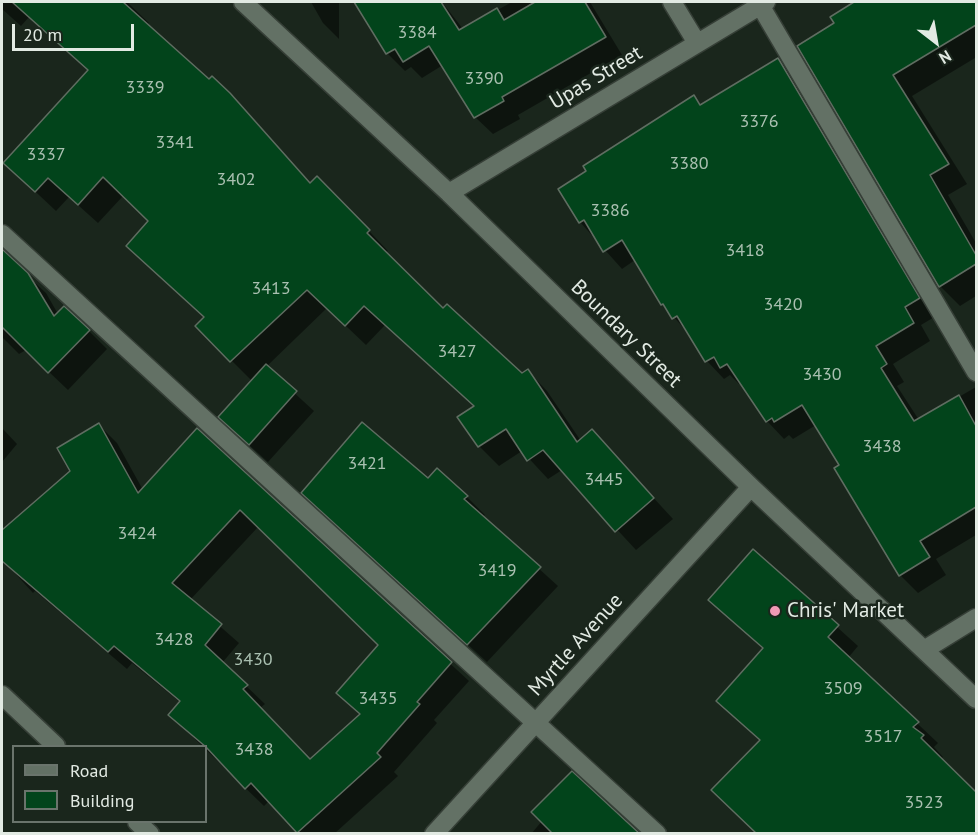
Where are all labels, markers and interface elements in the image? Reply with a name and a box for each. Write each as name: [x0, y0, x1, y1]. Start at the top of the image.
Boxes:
scale bar: [15, 12, 136, 50]
north arrow: [906, 12, 966, 72]
house number: 3384: [397, 22, 437, 44]
text: 20 m: [23, 23, 62, 46]
street label: Upas Street: [545, 41, 647, 115]
text: N: [936, 46, 955, 69]
house number: 3390: [464, 68, 504, 90]
house number: 3339: [125, 77, 165, 99]
house number: 3376: [739, 111, 779, 133]
house number: 3341: [155, 132, 195, 154]
house number: 3337: [26, 144, 66, 166]
house number: 3380: [669, 153, 709, 175]
house number: 3402: [216, 169, 256, 191]
house number: 3386: [590, 200, 630, 222]
house number: 3418: [725, 240, 765, 262]
street label: Boundary Street: [565, 275, 687, 393]
house number: 3413: [251, 278, 291, 300]
house number: 3420: [763, 294, 803, 316]
house number: 3427: [437, 341, 477, 363]
house number: 3430: [802, 364, 842, 386]
house number: 3438: [862, 436, 902, 458]
house number: 3421: [347, 453, 387, 475]
house number: 3445: [584, 469, 624, 491]
house number: 3424: [117, 523, 157, 545]
house number: 3419: [477, 560, 517, 582]
street label: Myrtle Avenue: [523, 589, 629, 701]
place label: Chris' Market: [787, 598, 904, 624]
marker: Chris' Market: [768, 604, 782, 618]
house number: 3428: [154, 629, 194, 651]
house number: 3430: [233, 649, 273, 671]
house number: 3509: [823, 678, 863, 700]
house number: 3435: [358, 688, 398, 710]
house number: 3517: [863, 726, 903, 748]
house number: 3438: [234, 739, 274, 761]
legend: [12, 745, 207, 823]
text: Road: [70, 759, 108, 782]
text: Building: [70, 789, 134, 812]
house number: 3523: [904, 792, 944, 814]

